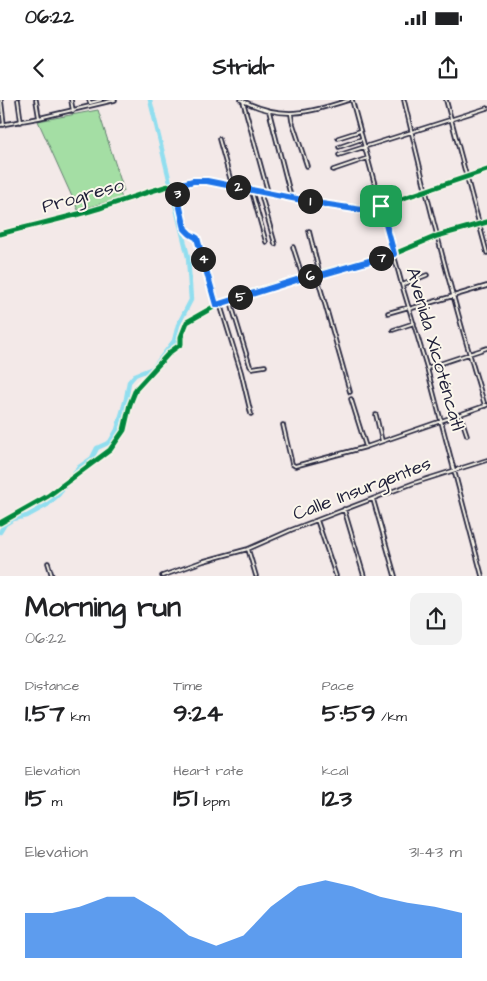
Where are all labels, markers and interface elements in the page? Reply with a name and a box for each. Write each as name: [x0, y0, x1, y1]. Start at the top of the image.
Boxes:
text: 06:22: [25, 4, 74, 31]
text: Stridr: [213, 52, 274, 83]
icon: back: [25, 54, 53, 82]
icon: share: [434, 54, 462, 82]
street label: Progreso: [39, 171, 128, 222]
pin: 2: [226, 174, 250, 200]
text: 2: [234, 177, 243, 197]
pin: 3: [164, 182, 190, 206]
text: 3: [174, 184, 181, 204]
pin: [360, 185, 402, 227]
pin: 1: [298, 188, 322, 214]
text: 1: [310, 191, 311, 211]
icon: arrive: [367, 192, 395, 220]
pin: 4: [190, 246, 216, 272]
pin: 7: [368, 246, 394, 270]
text: 7: [377, 248, 386, 268]
text: 4: [199, 249, 208, 269]
pin: 6: [298, 264, 322, 288]
street label: Avenida Xicoténcatl: [399, 264, 471, 434]
text: 6: [306, 266, 315, 286]
pin: 5: [228, 284, 252, 310]
text: 5: [236, 287, 245, 307]
street label: Calle Insurgentes: [289, 450, 435, 529]
text: Morning run: [25, 588, 181, 627]
button: share: [410, 593, 462, 645]
text: 06:22: [25, 627, 66, 649]
text: Distance: [25, 676, 79, 696]
text: Time: [173, 676, 203, 696]
text: Pace: [322, 676, 354, 696]
text: 1.57: [25, 696, 65, 731]
text: 9:24: [173, 696, 223, 731]
text: 5:59: [322, 696, 375, 731]
text: km: [65, 707, 90, 727]
text: /km: [375, 707, 407, 727]
text: Elevation: [25, 761, 80, 781]
text: Heart rate: [173, 761, 244, 781]
text: kcal: [322, 761, 348, 781]
text: 15: [25, 781, 46, 816]
text: 151: [173, 781, 197, 816]
text: 123: [322, 781, 352, 816]
text: m: [46, 792, 62, 812]
text: bpm: [197, 792, 230, 812]
text: Elevation: [25, 841, 88, 863]
text: 31–43 m: [409, 841, 462, 863]

